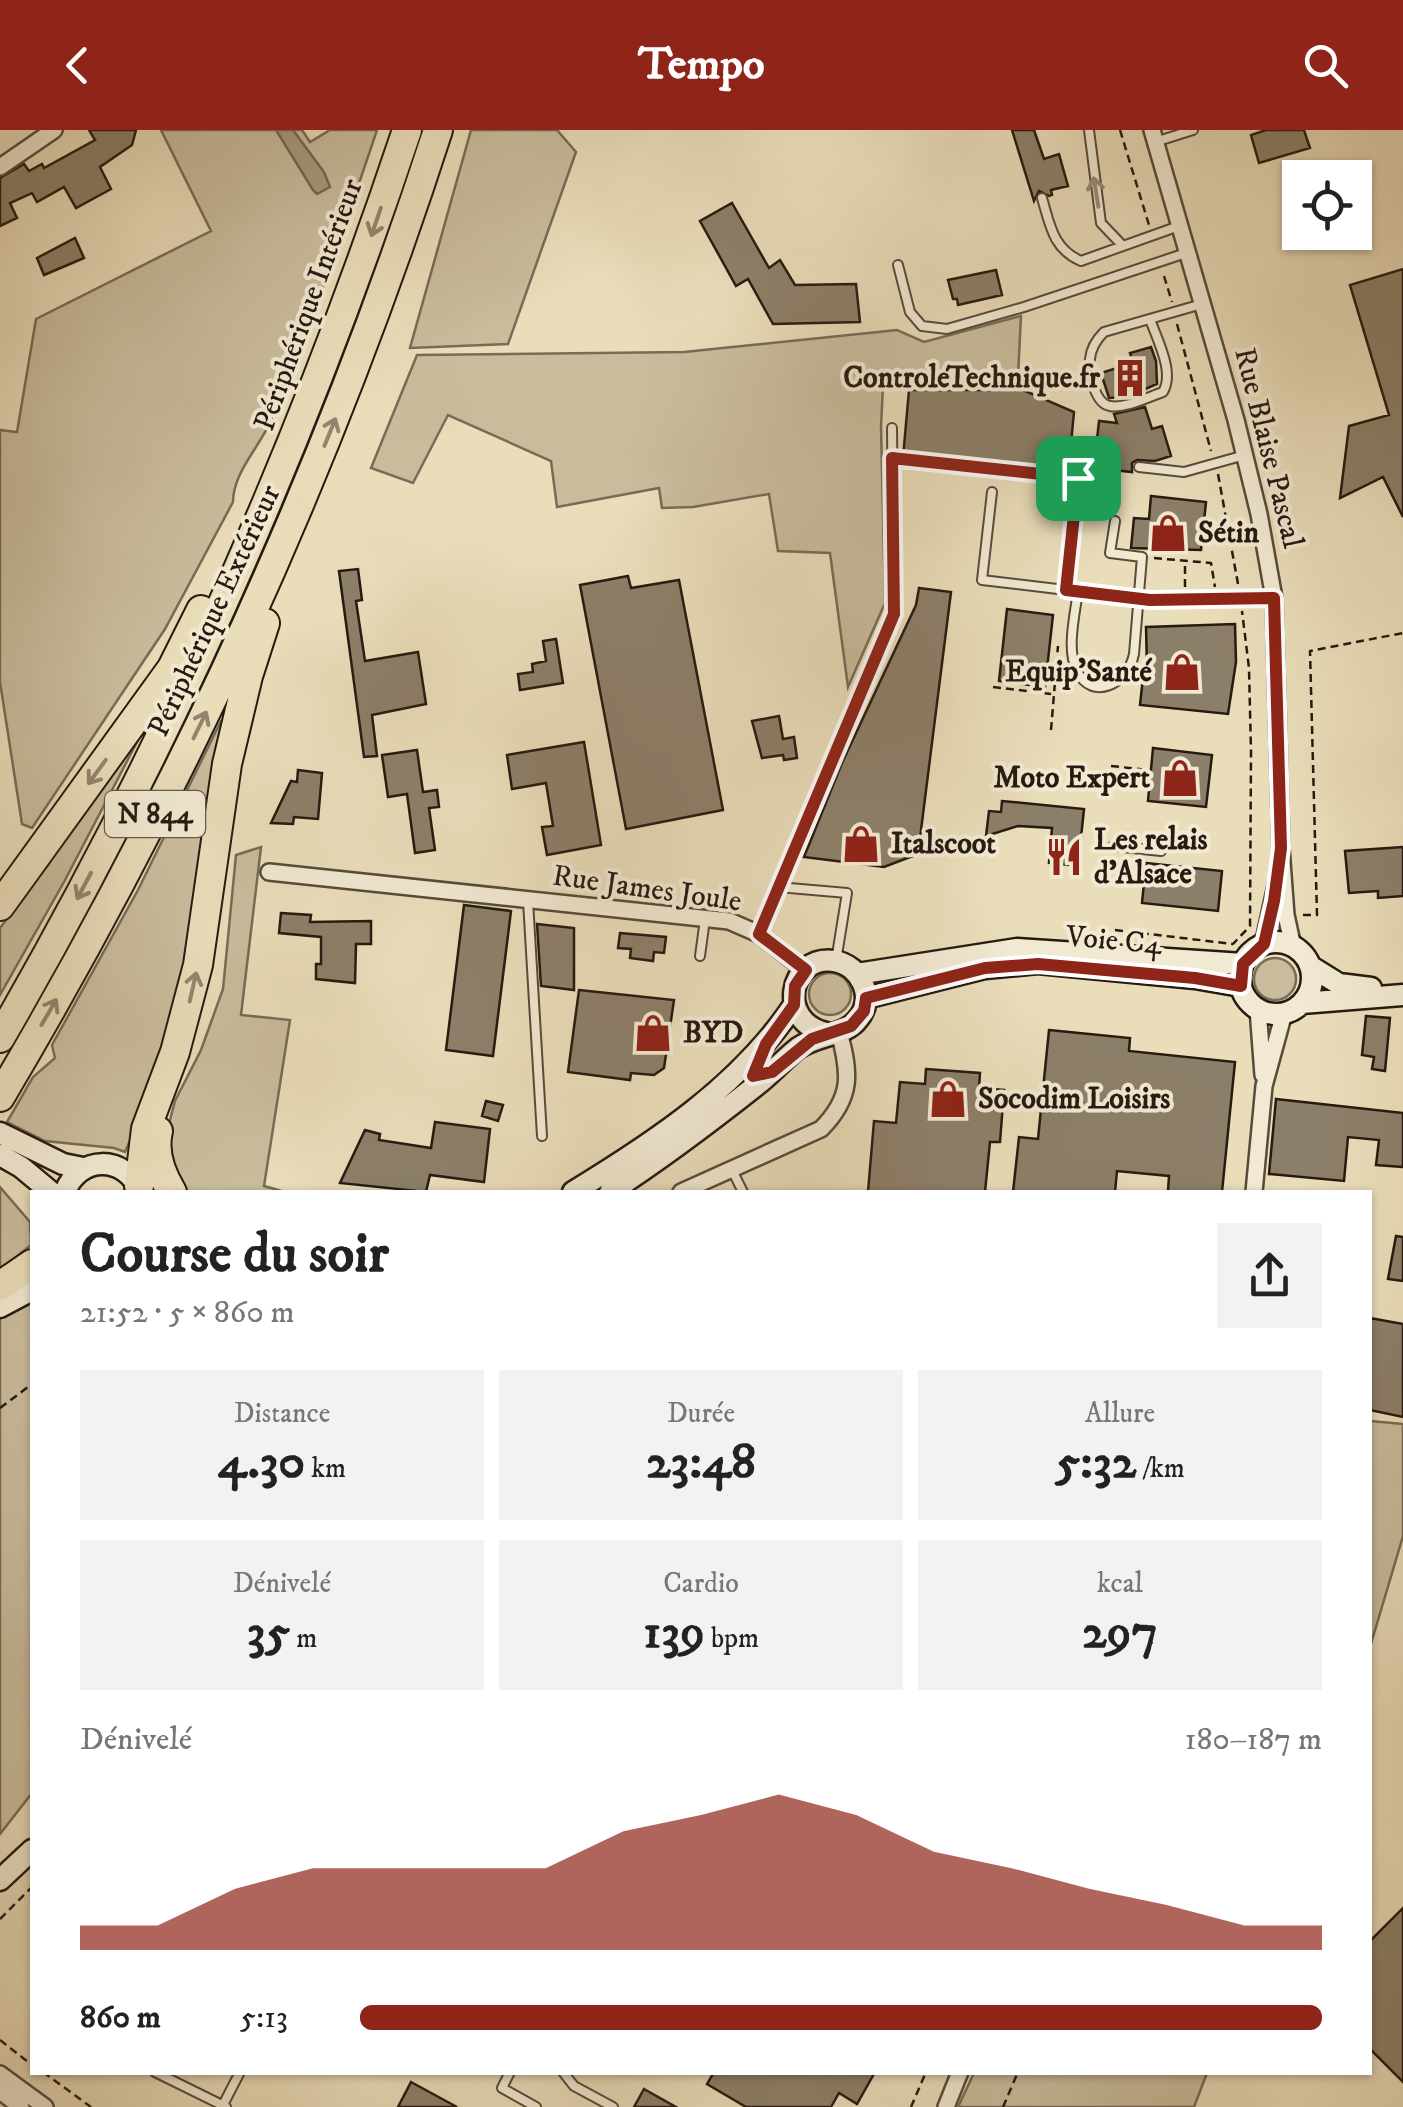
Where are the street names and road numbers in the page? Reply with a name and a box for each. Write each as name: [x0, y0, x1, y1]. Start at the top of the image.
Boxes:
street label: Périphérique Intérieur: [246, 174, 372, 436]
street label: Rue Blaise Pascal: [1225, 344, 1311, 552]
street label: Périphérique Extérieur: [140, 479, 290, 743]
road number: N 844: [105, 791, 205, 837]
street label: Rue James Joule: [550, 857, 744, 921]
street label: Voie C4: [1064, 918, 1164, 964]

